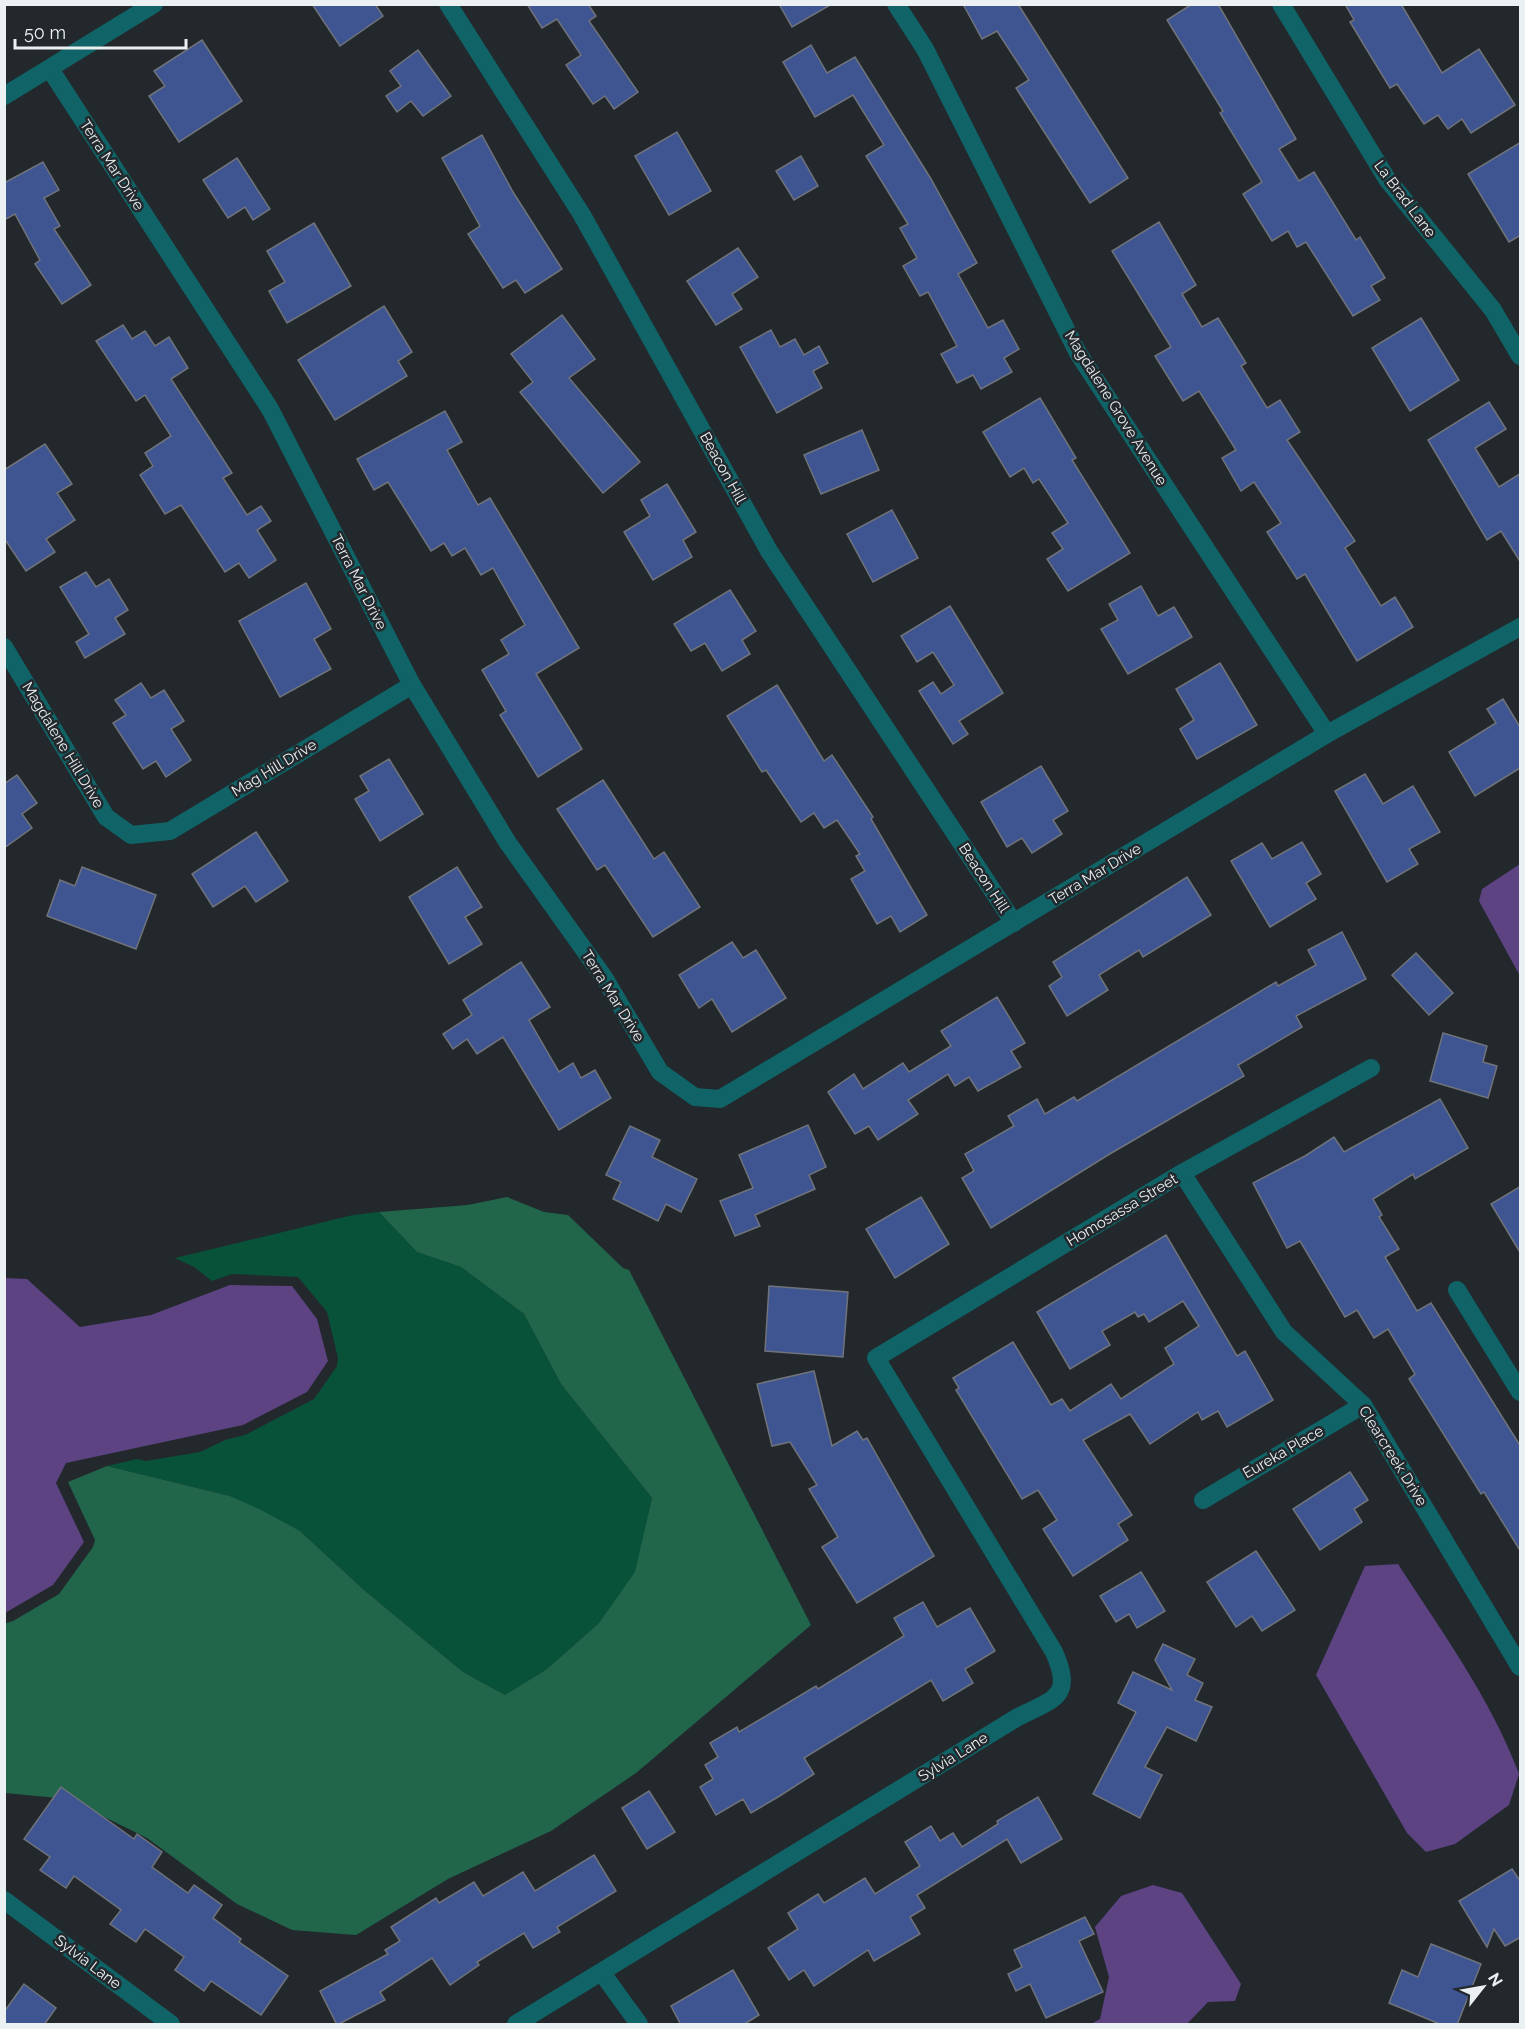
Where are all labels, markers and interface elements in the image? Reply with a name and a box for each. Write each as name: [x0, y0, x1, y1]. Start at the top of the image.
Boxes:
scale bar: [15, 12, 186, 50]
text: 50 m: [24, 22, 66, 43]
street label: Terra Mar Drive: [76, 116, 148, 214]
street label: La Brad Lane: [1370, 157, 1440, 241]
street label: Magdalene Grove Avenue: [1061, 327, 1171, 489]
street label: Beacon Hill: [696, 429, 750, 508]
street label: Terra Mar Drive: [327, 531, 391, 633]
street label: Magdalene Hill Drive: [18, 679, 108, 811]
street label: Mag Hill Drive: [228, 735, 320, 800]
street label: Terra Mar Drive: [1046, 839, 1145, 909]
street label: Beacon Hill: [955, 840, 1014, 917]
street label: Terra Mar Drive: [578, 947, 648, 1045]
street label: Homosassa Street: [1063, 1170, 1181, 1250]
street label: Clearcreek Drive: [1355, 1403, 1431, 1510]
street label: Eureka Place: [1239, 1422, 1327, 1482]
street label: Sylvia Lane: [915, 1728, 991, 1785]
street label: Sylvia Lane: [51, 1931, 125, 1993]
north arrow: [1453, 1957, 1513, 2017]
text: N: [1484, 1969, 1507, 1990]

